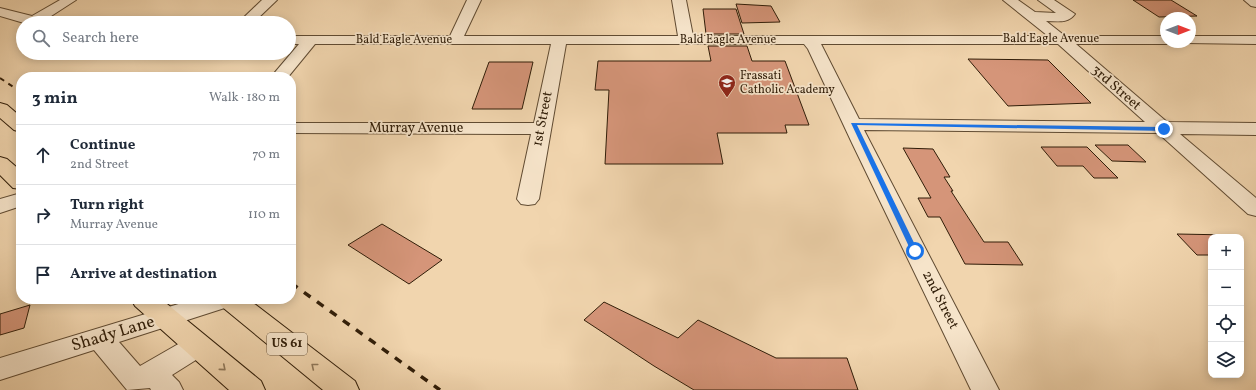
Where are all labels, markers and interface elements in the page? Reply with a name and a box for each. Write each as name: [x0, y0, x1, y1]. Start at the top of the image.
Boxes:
north arrow: [1160, 12, 1196, 48]
search box: [16, 16, 296, 60]
icon: search: [30, 27, 52, 49]
text: Search here: [62, 28, 139, 49]
street label: Bald Eagle Avenue: [1003, 31, 1100, 47]
street label: Bald Eagle Avenue: [356, 32, 453, 48]
street label: Bald Eagle Avenue: [680, 32, 777, 48]
street label: 3rd Street: [1087, 61, 1145, 115]
place label: Frassati Catholic Academy: [740, 68, 835, 98]
school or university icon: Frassati Catholic Academy: [717, 73, 737, 98]
text: 3 min: [32, 87, 78, 110]
text: Walk · 180 m: [209, 89, 280, 107]
street label: 1st Street: [528, 90, 558, 148]
street label: Murray Avenue: [369, 119, 464, 138]
route end: [1155, 120, 1173, 138]
text: Continue: [70, 135, 135, 156]
icon: ahead: [32, 144, 54, 166]
text: 70 m: [252, 146, 280, 164]
text: 2nd Street: [70, 156, 129, 174]
text: Turn right: [70, 195, 144, 216]
icon: right: [32, 204, 54, 226]
text: 110 m: [248, 206, 280, 224]
text: Murray Avenue: [70, 216, 158, 234]
map controls: [1208, 234, 1244, 378]
button: +: [1208, 234, 1244, 270]
route start: [906, 242, 924, 260]
icon: arrive: [32, 264, 54, 286]
text: Arrive at destination: [70, 264, 217, 285]
street label: 2nd Street: [917, 267, 963, 333]
button: −: [1208, 270, 1244, 306]
button: locate: [1208, 306, 1244, 342]
street label: Shady Lane: [69, 310, 157, 358]
road number: US 61: [267, 333, 307, 355]
button: layers: [1208, 342, 1244, 378]
one-way arrow: [219, 363, 226, 370]
one-way arrow: [311, 363, 318, 370]

